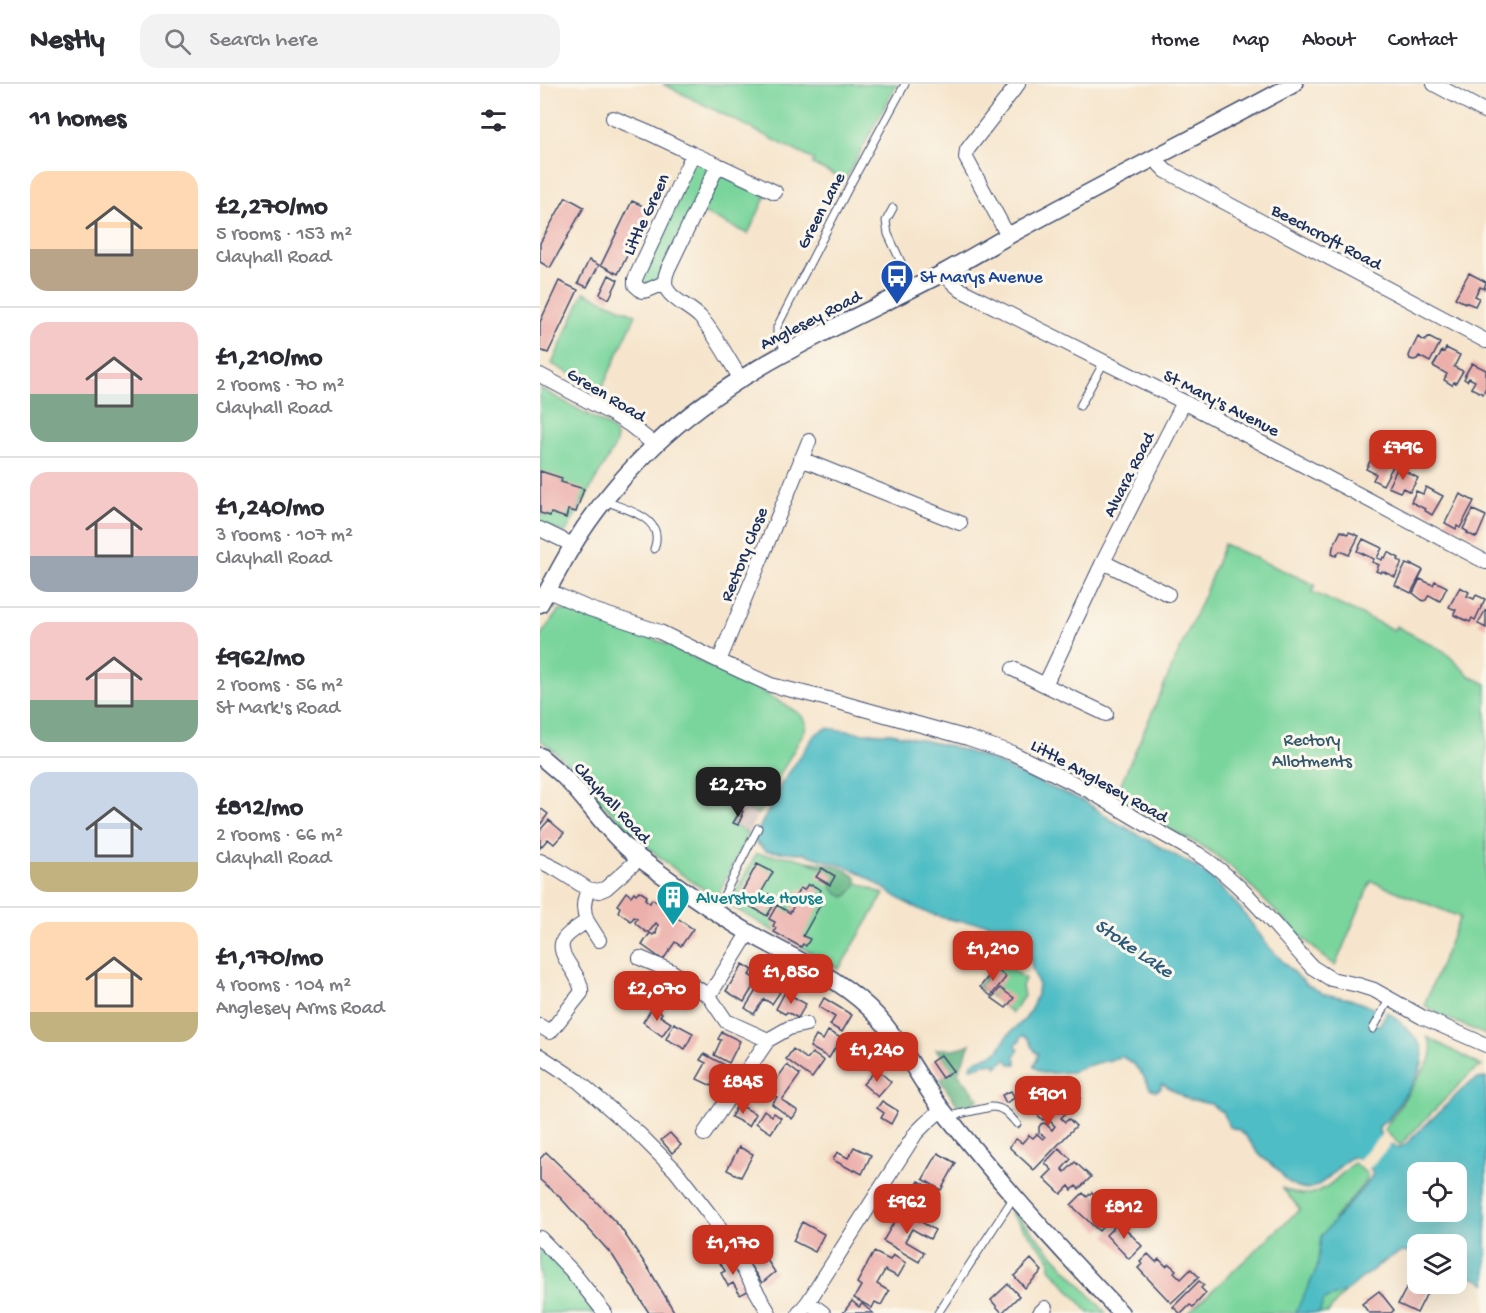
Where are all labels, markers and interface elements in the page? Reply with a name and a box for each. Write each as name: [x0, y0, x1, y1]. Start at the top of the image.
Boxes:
search box: [140, 14, 560, 68]
text: Nestly: [30, 25, 104, 58]
icon: search: [161, 25, 194, 58]
text: Search here: [209, 28, 318, 54]
text: Home: [1151, 29, 1199, 54]
text: Map: [1232, 29, 1269, 54]
text: About: [1302, 29, 1355, 54]
text: Contact: [1388, 29, 1456, 54]
icon: filters: [477, 104, 510, 137]
text: 11 homes: [30, 105, 126, 136]
street label: Green Lane: [793, 169, 851, 253]
street label: Little Green: [619, 171, 675, 259]
text: £2,270/mo: [216, 193, 328, 224]
icon: home: [78, 195, 150, 267]
street label: Beechcroft Road: [1266, 200, 1386, 277]
text: 5 rooms · 153 m²: [216, 224, 352, 247]
text: Clayhall Road: [216, 247, 331, 270]
bus stop icon: St Marys Avenue: [879, 258, 915, 305]
place label: St Marys Avenue: [920, 268, 1043, 289]
street label: Anglesey Road: [757, 286, 867, 356]
text: £1,210/mo: [216, 344, 322, 375]
icon: home: [78, 346, 150, 418]
street label: Green Road: [562, 364, 650, 429]
street label: St Mary's Avenue: [1159, 366, 1283, 443]
text: 2 rooms · 70 m²: [216, 375, 344, 398]
text: Clayhall Road: [216, 398, 331, 421]
street label: Alvara Road: [1100, 428, 1161, 521]
pin: £796: [1367, 430, 1439, 481]
text: £796: [1383, 438, 1423, 461]
text: £1,240/mo: [216, 494, 324, 525]
icon: home: [78, 496, 150, 568]
street label: Rectory Close: [717, 504, 774, 605]
text: 3 rooms · 107 m²: [216, 525, 353, 548]
text: Clayhall Road: [216, 548, 331, 571]
text: £962/mo: [216, 644, 305, 675]
icon: home: [78, 646, 150, 718]
text: 2 rooms · 56 m²: [216, 675, 343, 698]
text: St Mark's Road: [216, 698, 340, 721]
park label: Rectory Allotments: [1272, 731, 1353, 773]
street label: Little Anglesey Road: [1026, 736, 1172, 829]
street label: Clayhall Road: [568, 759, 655, 850]
pin: £2,270: [689, 767, 787, 818]
text: £2,270: [710, 775, 766, 798]
text: £812/mo: [216, 794, 303, 825]
icon: home: [78, 796, 150, 868]
text: 2 rooms · 66 m²: [216, 825, 343, 848]
text: Clayhall Road: [216, 848, 331, 871]
building icon: Alverstoke House: [655, 879, 691, 926]
place label: Alverstoke House: [696, 889, 824, 910]
water label: Stoke Lake: [1090, 915, 1177, 985]
pin: £1,210: [944, 931, 1042, 982]
text: £1,210: [967, 939, 1019, 962]
text: £1,170/mo: [216, 944, 323, 975]
icon: home: [78, 946, 150, 1018]
pin: £1,850: [742, 954, 840, 1005]
text: £1,850: [763, 962, 819, 985]
pin: £2,070: [608, 971, 706, 1022]
text: 4 rooms · 104 m²: [216, 975, 351, 998]
text: £2,070: [628, 979, 686, 1002]
text: Anglesey Arms Road: [216, 998, 385, 1021]
pin: £1,240: [828, 1032, 926, 1083]
text: £1,240: [850, 1040, 904, 1063]
pin: £845: [707, 1064, 779, 1115]
text: £845: [723, 1072, 763, 1095]
pin: £901: [1012, 1076, 1084, 1127]
text: £901: [1029, 1084, 1067, 1107]
map controls: [1407, 1162, 1467, 1294]
button: locate: [1407, 1162, 1467, 1222]
pin: £962: [871, 1184, 943, 1235]
pin: £812: [1088, 1189, 1160, 1240]
text: £962: [888, 1192, 926, 1215]
text: £812: [1105, 1197, 1143, 1220]
pin: £1,170: [684, 1225, 782, 1276]
text: £1,170: [706, 1233, 760, 1256]
button: layers: [1407, 1234, 1467, 1294]

